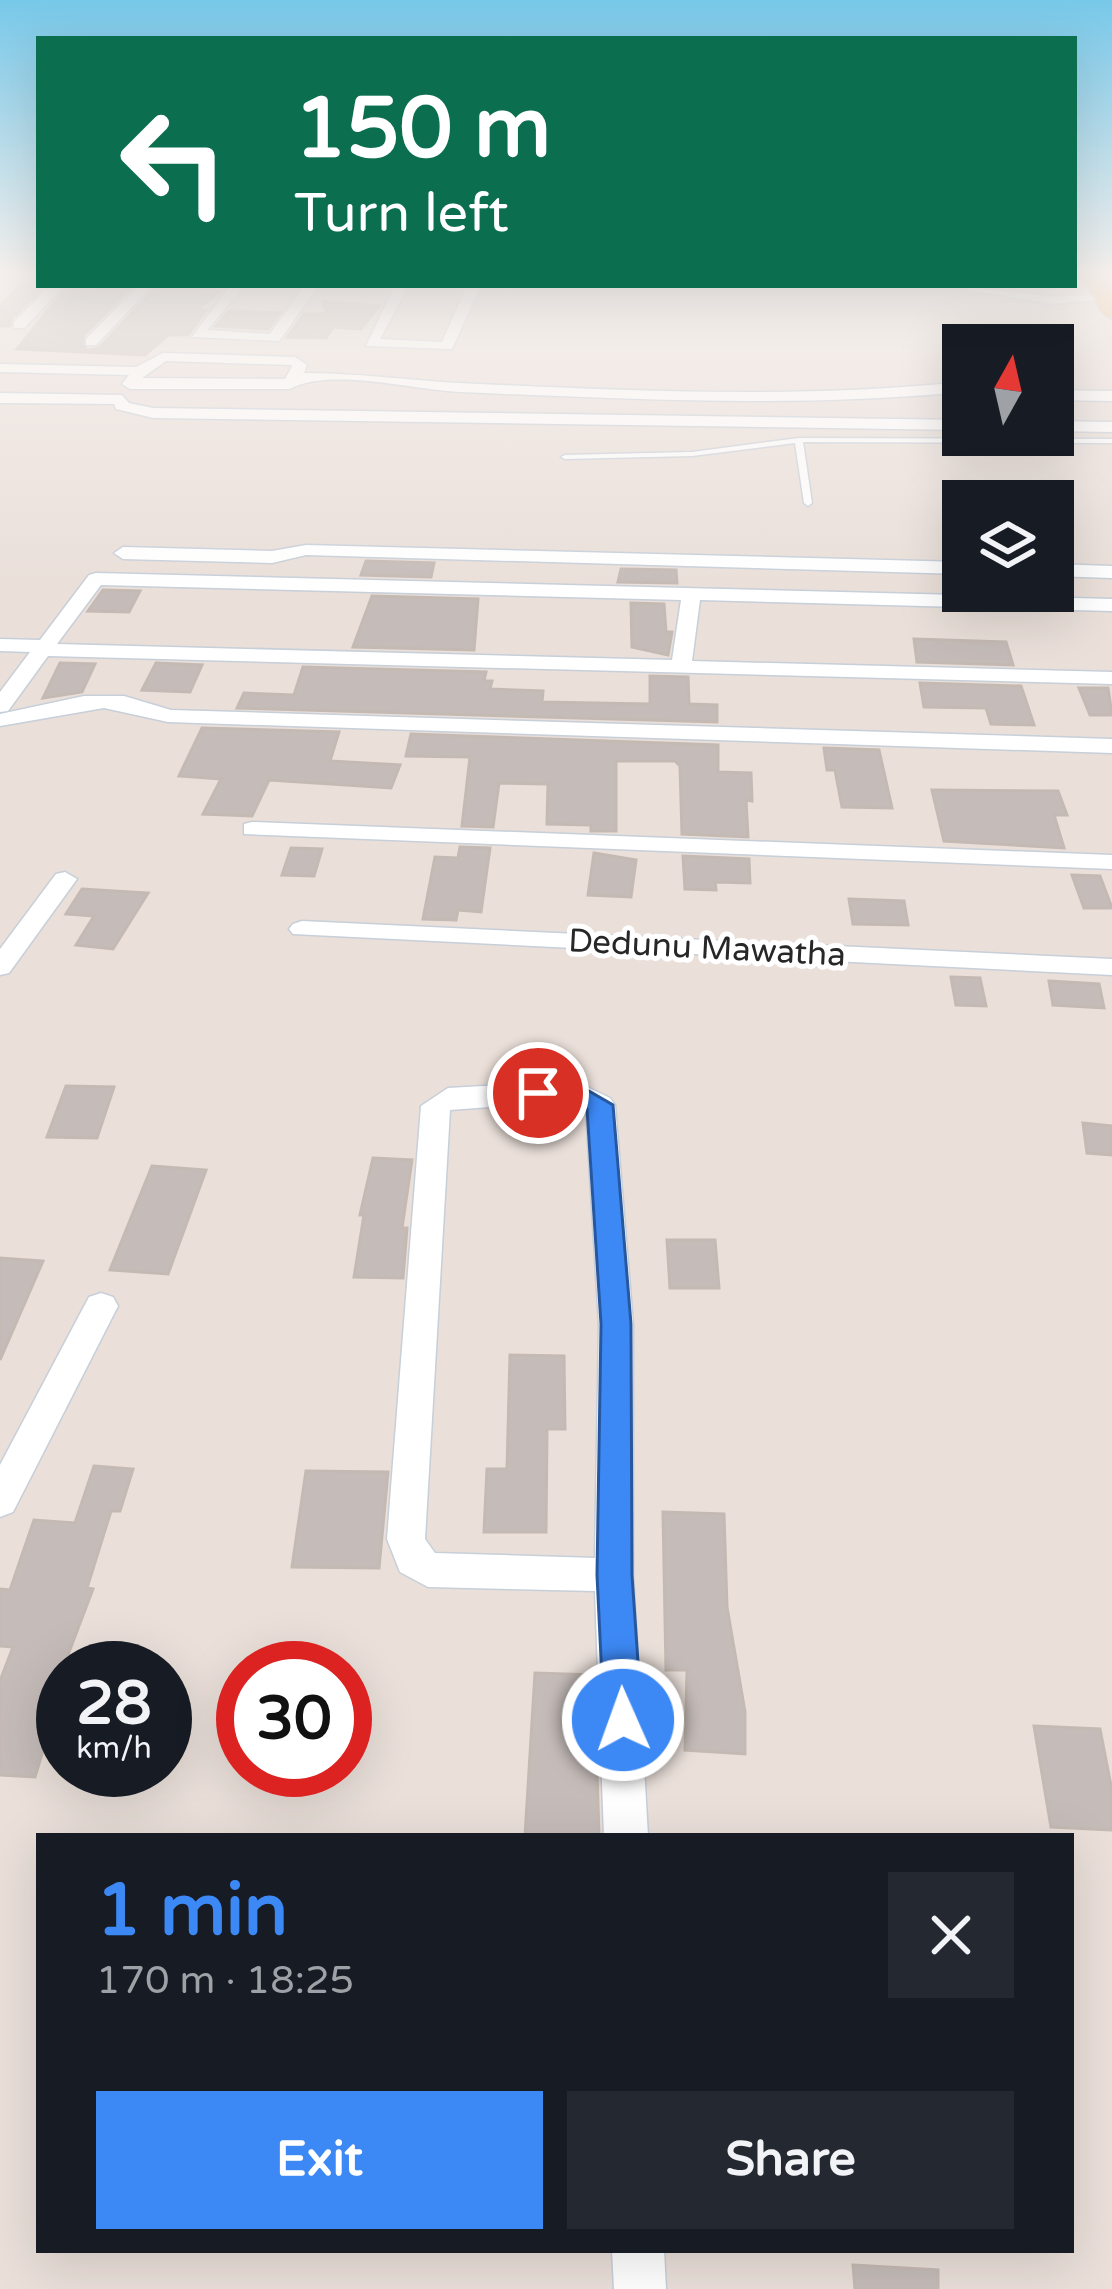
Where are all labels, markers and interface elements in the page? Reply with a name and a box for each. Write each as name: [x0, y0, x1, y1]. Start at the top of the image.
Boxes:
text: 150 m: [294, 79, 551, 180]
icon: left: [96, 84, 252, 240]
text: Turn left: [294, 181, 509, 246]
north arrow: [942, 324, 1074, 456]
map controls: [942, 324, 1074, 612]
button: layers: [942, 480, 1074, 612]
street label: Dedunu Mawatha: [567, 921, 847, 975]
pin: [487, 1042, 589, 1144]
icon: arrive: [505, 1060, 571, 1126]
speed limit sign: 30: [216, 1641, 372, 1797]
position arrow: [560, 1657, 686, 1783]
text: 28: [76, 1668, 152, 1740]
text: km/h: [76, 1730, 152, 1767]
text: 1 min: [96, 1868, 288, 1955]
button: close: [888, 1872, 1014, 1998]
text: 170 m · 18:25: [96, 1957, 354, 2004]
button: Exit: [96, 2091, 543, 2229]
button: Share: [567, 2091, 1014, 2229]

